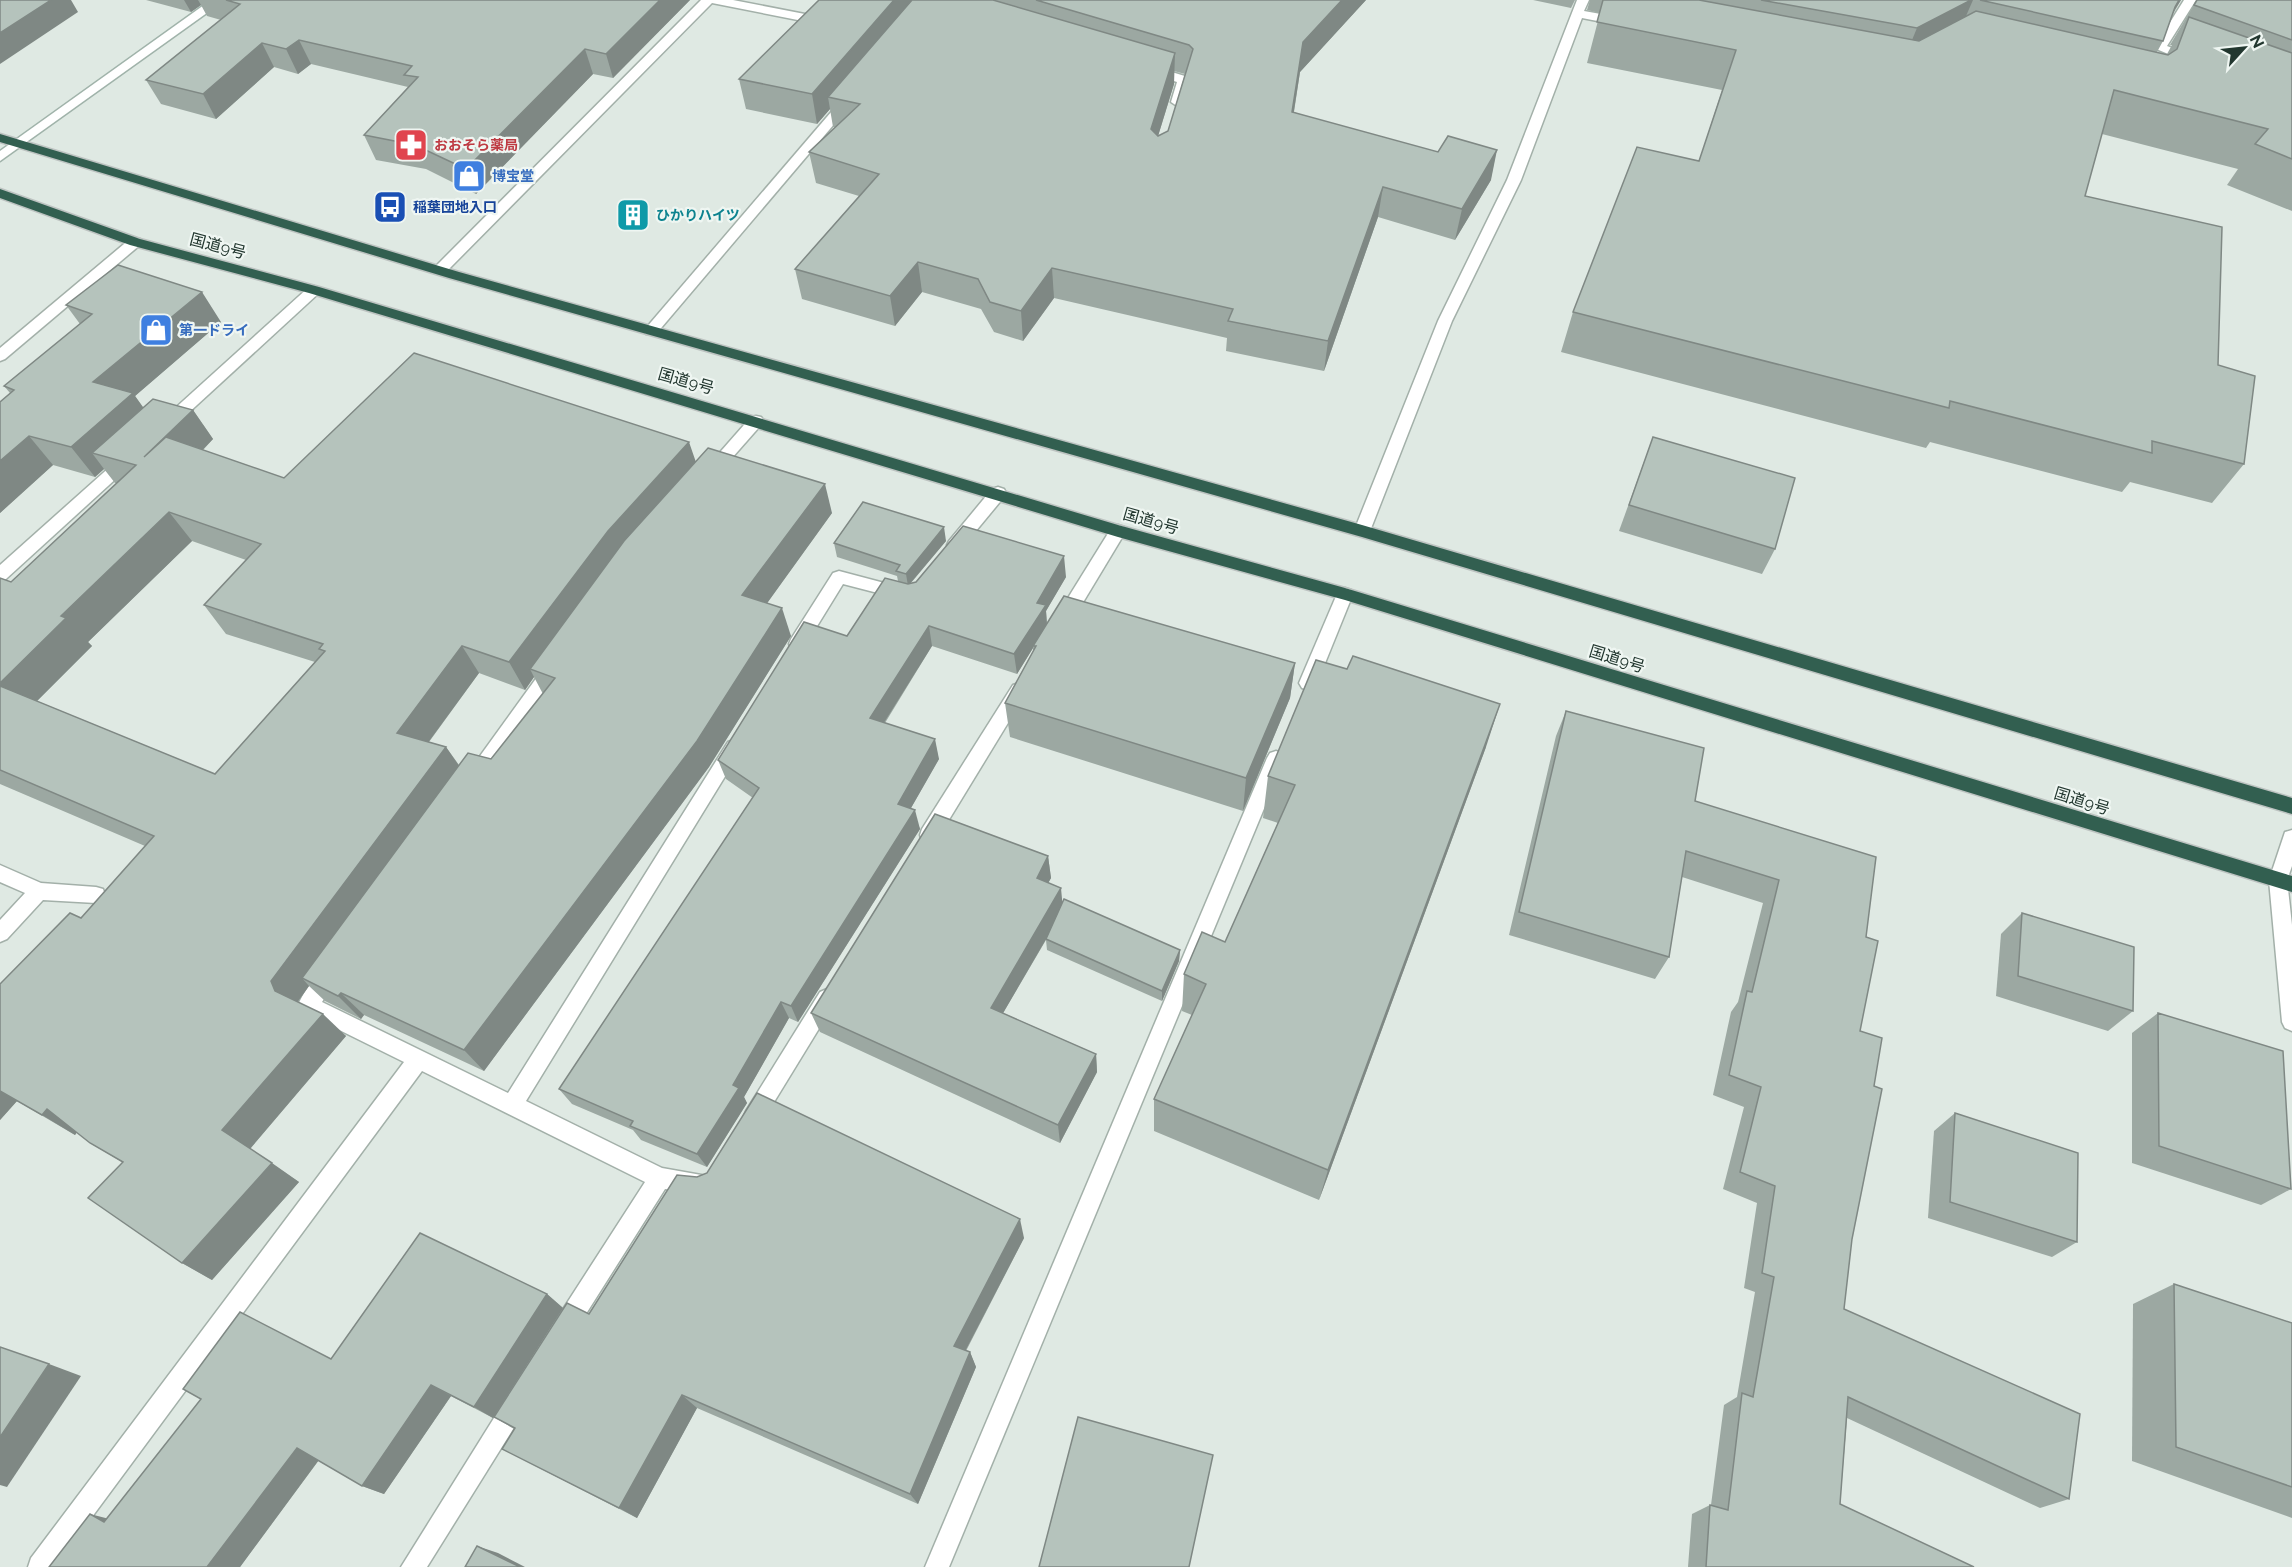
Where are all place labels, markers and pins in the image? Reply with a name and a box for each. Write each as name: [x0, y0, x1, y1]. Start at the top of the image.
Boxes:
pharmacy icon: おおそら薬局: [393, 127, 429, 163]
place label: おおそら薬局: [434, 137, 518, 153]
shop icon: 博宝堂: [451, 158, 487, 194]
place label: 博宝堂: [492, 168, 534, 184]
bus stop icon: 稲葉団地入口: [372, 189, 408, 225]
building icon: ひかりハイツ: [615, 197, 651, 233]
place label: 稲葉団地入口: [413, 199, 497, 215]
place label: ひかりハイツ: [656, 207, 740, 223]
shop icon: 第一ドライ: [138, 312, 174, 348]
place label: 第一ドライ: [179, 322, 249, 338]

